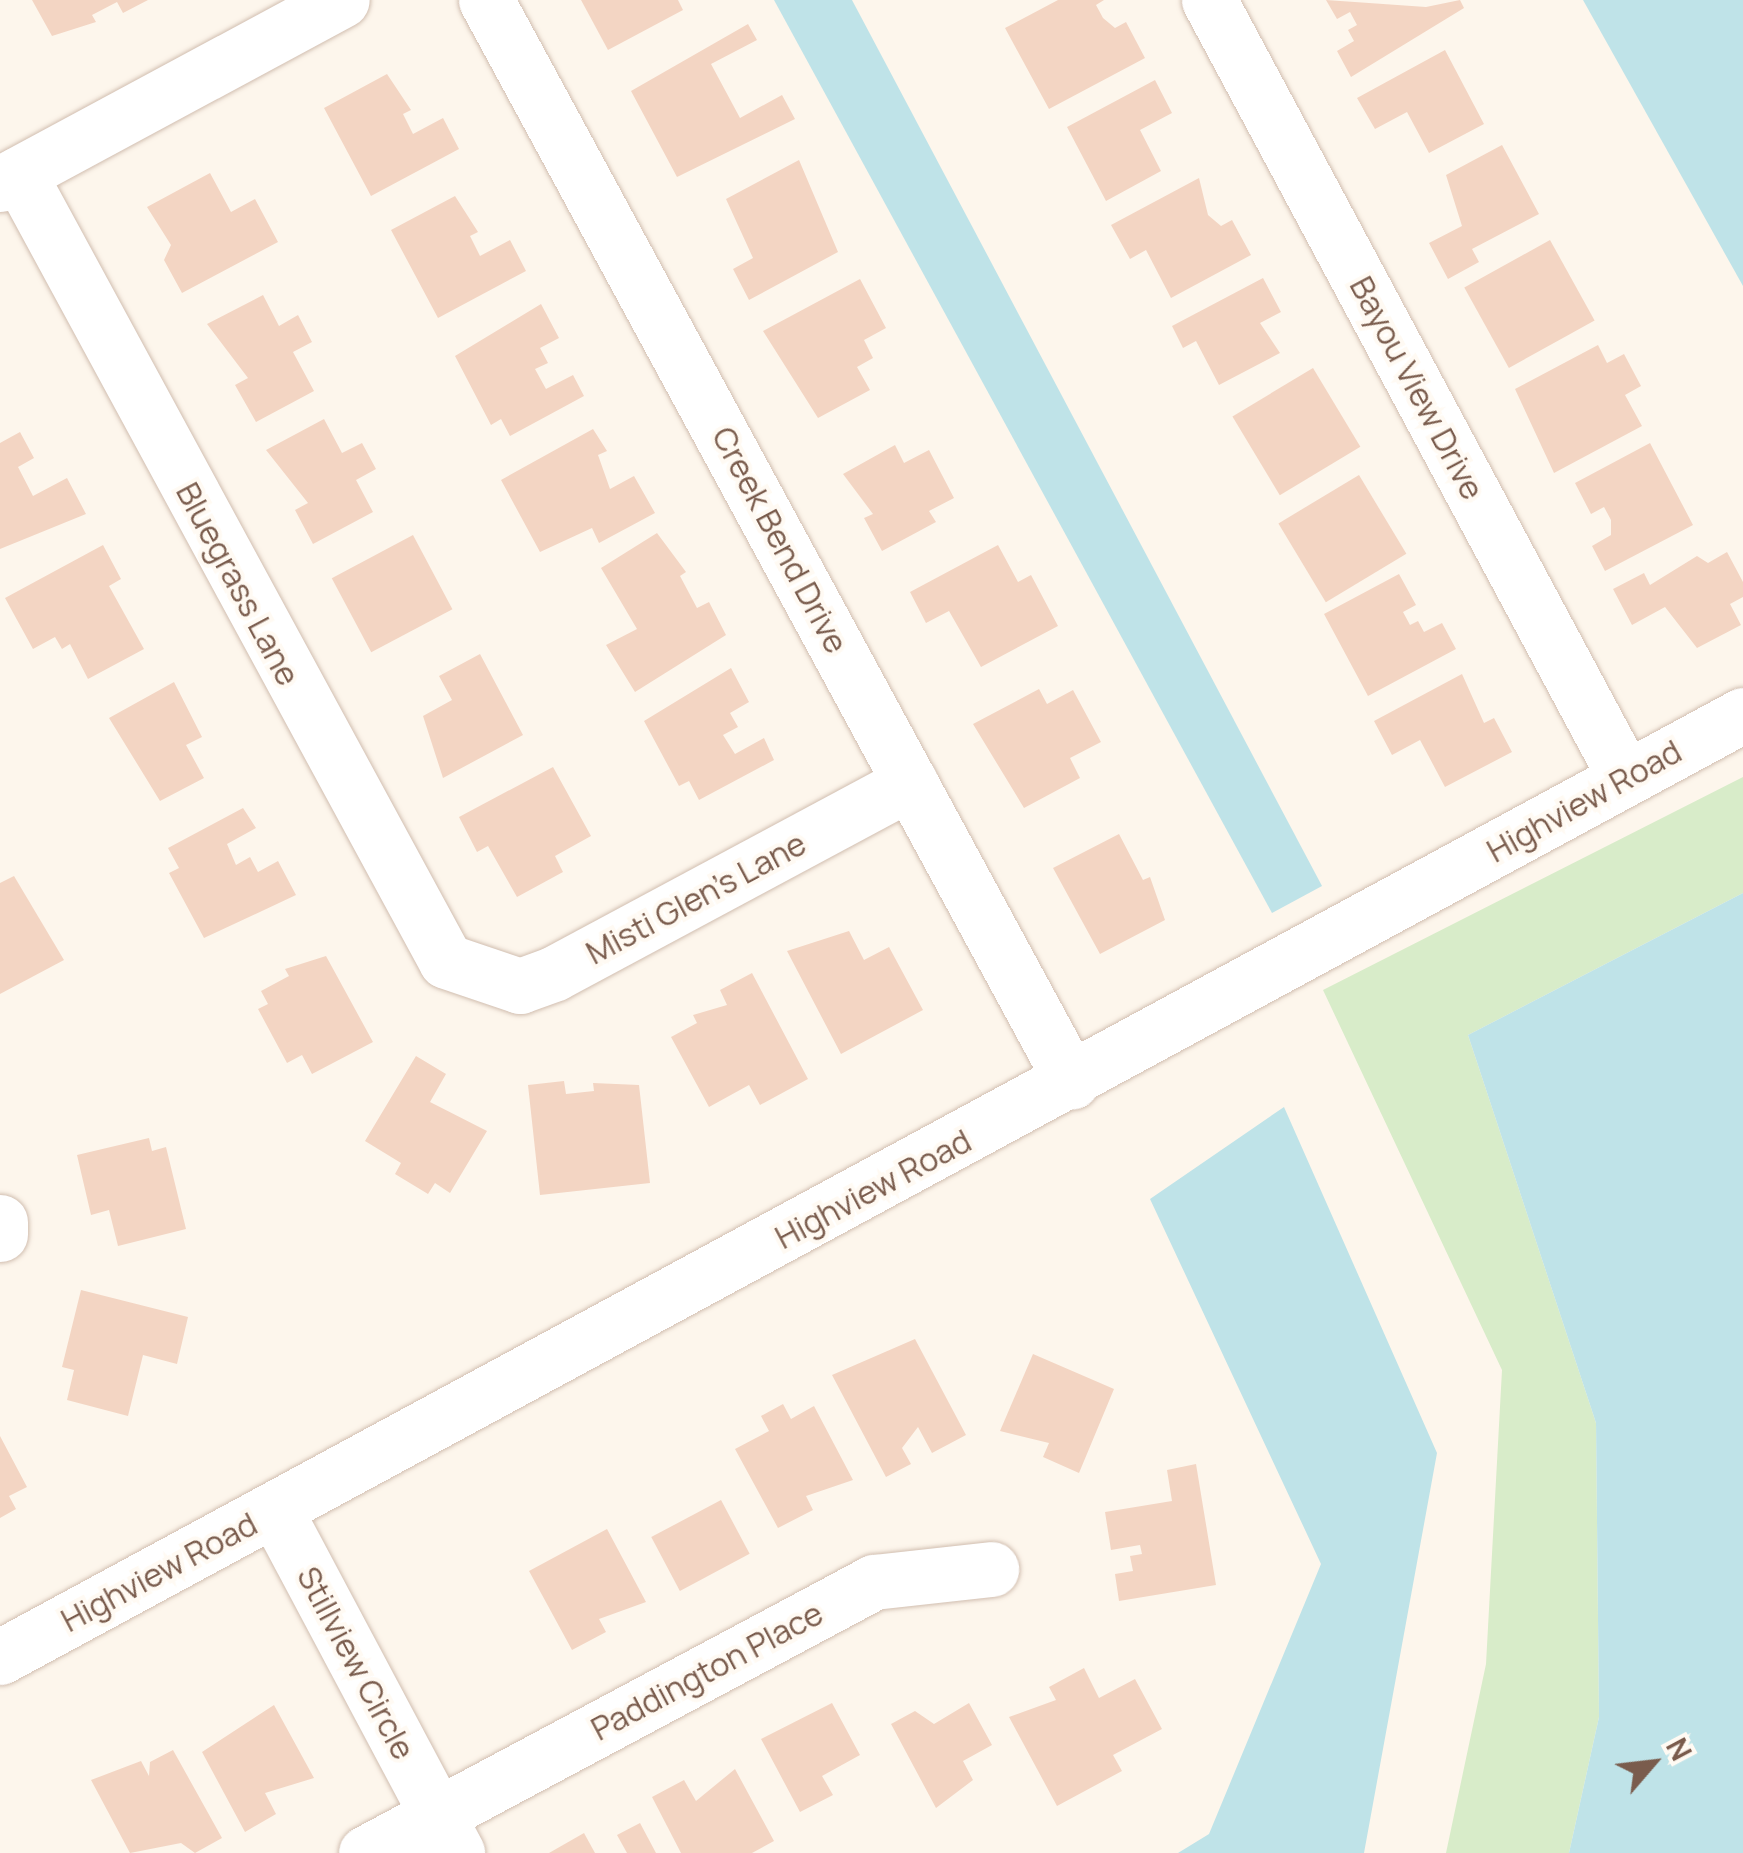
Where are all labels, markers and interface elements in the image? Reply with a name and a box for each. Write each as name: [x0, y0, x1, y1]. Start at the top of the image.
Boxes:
street label: Bayou View Drive: [1342, 270, 1492, 506]
street label: Creek Bend Drive: [704, 420, 856, 660]
street label: Bluegrass Lane: [168, 476, 308, 692]
street label: Highview Road: [1480, 732, 1688, 870]
street label: Misti Glen's Lane: [580, 824, 812, 972]
street label: Highview Road: [769, 1121, 977, 1257]
street label: Highview Road: [55, 1504, 263, 1640]
street label: Stillview Circle: [289, 1560, 423, 1766]
street label: Paddington Place: [585, 1594, 829, 1748]
north arrow: [1603, 1713, 1703, 1813]
text: N: [1658, 1731, 1701, 1767]

